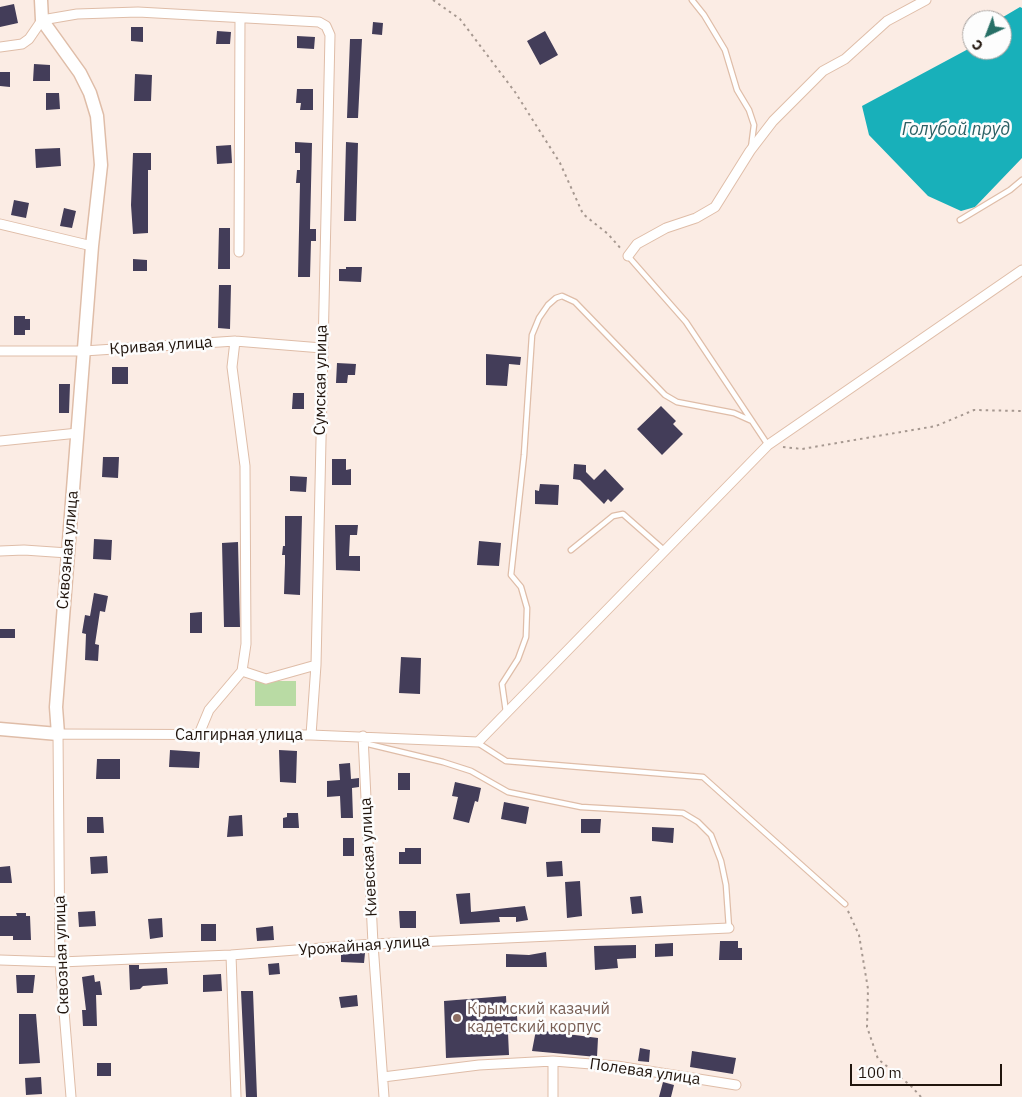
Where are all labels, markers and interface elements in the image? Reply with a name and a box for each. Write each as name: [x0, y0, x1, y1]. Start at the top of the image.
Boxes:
north arrow: [962, 10, 1012, 60]
text: С: [968, 36, 987, 55]
water label: Голубой пруд: [902, 119, 1010, 141]
street label: Сумская улица: [310, 324, 332, 436]
street label: Кривая улица: [109, 333, 213, 359]
street label: Сквозная улица: [53, 490, 83, 610]
street label: Салгирная улица: [175, 725, 303, 745]
street label: Киевская улица: [356, 797, 382, 917]
street label: Сквозная улица: [50, 895, 74, 1015]
street label: Урожайная улица: [298, 932, 430, 960]
place label: Крымский казачий кадетский корпус: [467, 999, 610, 1037]
marker: Крымский казачий кадетский корпус: [451, 1012, 463, 1024]
scale bar: [852, 1054, 1004, 1086]
street label: Полевая улица: [588, 1055, 702, 1089]
text: 100 m: [858, 1063, 902, 1082]

